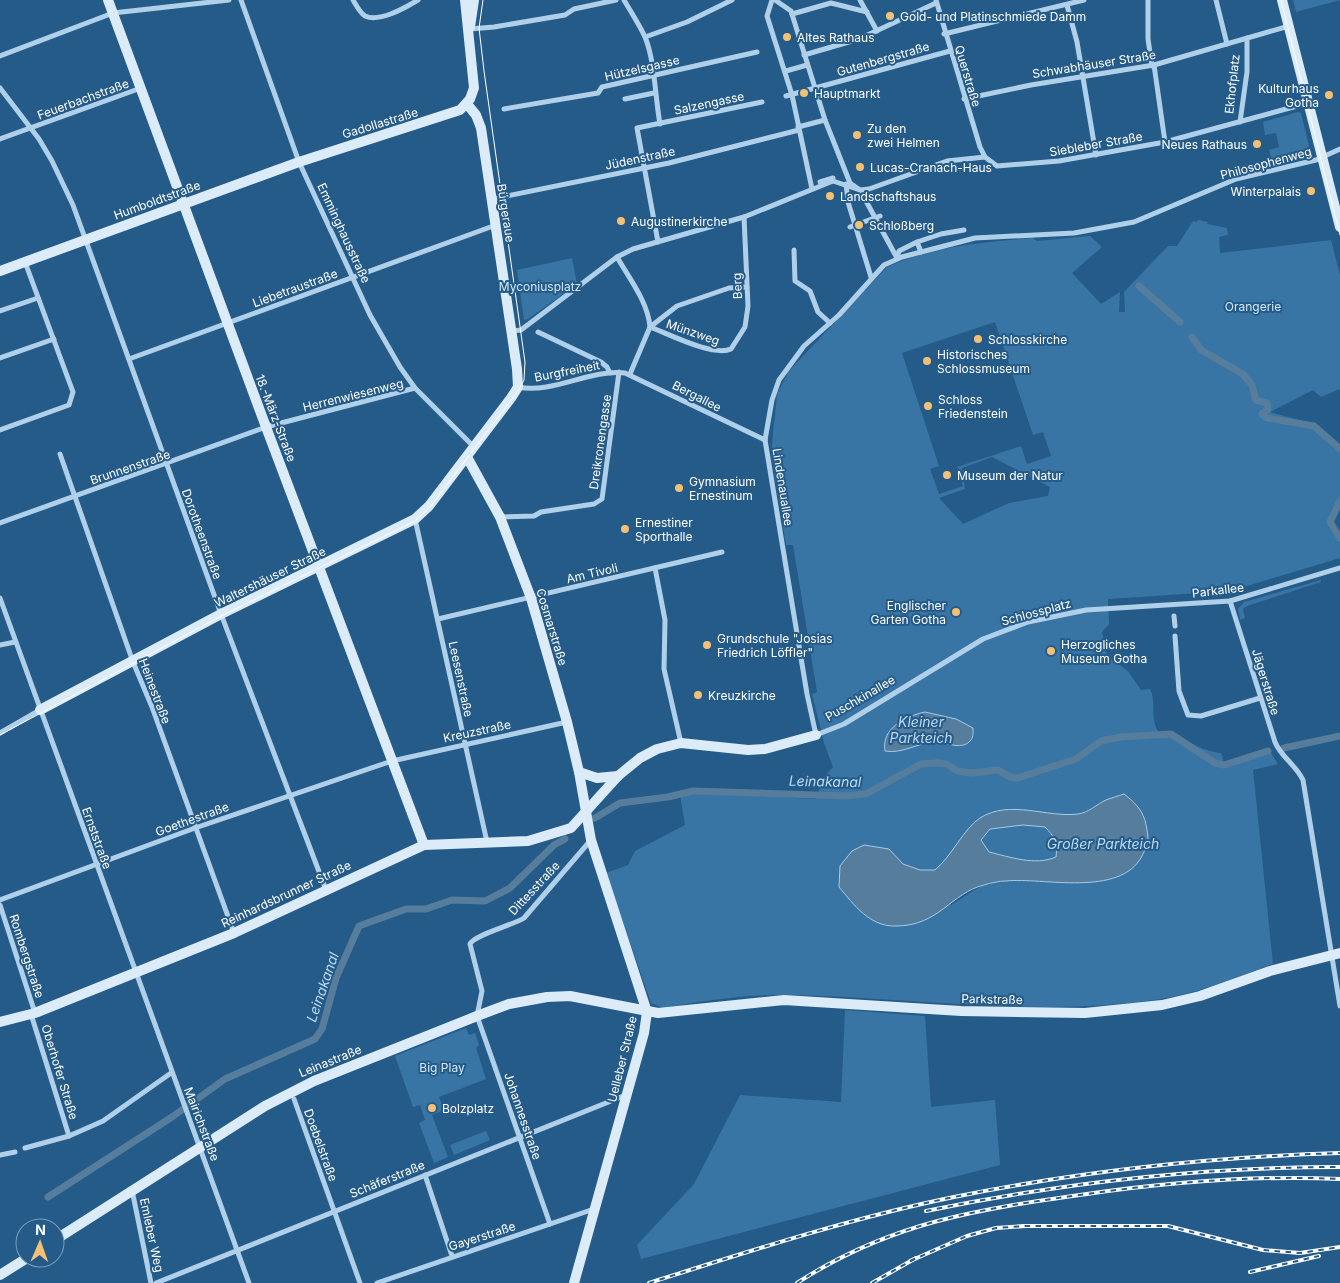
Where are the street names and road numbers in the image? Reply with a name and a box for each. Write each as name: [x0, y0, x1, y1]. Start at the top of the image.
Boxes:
street label: Gutenbergstraße: [835, 39, 931, 79]
street label: Querstraße: [952, 43, 984, 109]
street label: Schwabhäuser Straße: [1031, 47, 1157, 81]
street label: Hützelsgasse: [603, 52, 681, 84]
street label: Ekhofplatz: [1221, 53, 1243, 115]
street label: Feuerbachstraße: [35, 75, 131, 123]
street label: Salzengasse: [672, 88, 746, 118]
street label: Gadollastraße: [340, 104, 420, 142]
street label: Siebleber Straße: [1048, 128, 1144, 160]
street label: Jüdenstraße: [604, 143, 676, 173]
street label: Philosophenweg: [1219, 144, 1313, 182]
street label: Humboldtstraße: [112, 177, 202, 223]
street label: Emminghausstraße: [314, 181, 374, 285]
street label: Bürgeraue: [494, 183, 518, 243]
street label: Liebetraustraße: [251, 266, 339, 310]
street label: Berg: [729, 272, 745, 300]
street label: Münzweg: [664, 316, 722, 348]
street label: Burgfreiheit: [533, 357, 601, 385]
street label: 18.-März-Straße: [252, 372, 300, 464]
street label: Herrenwiesenweg: [301, 375, 405, 415]
street label: Bergallee: [670, 377, 724, 415]
street label: Dreikronengasse: [586, 393, 614, 491]
street label: Brunnenstraße: [88, 446, 172, 488]
street label: Lindenauallee: [769, 447, 797, 527]
street label: Dorotheenstraße: [179, 487, 225, 581]
street label: Waltershäuser Straße: [212, 543, 328, 611]
street label: Am Tivoli: [565, 560, 619, 586]
street label: Parkallee: [1191, 579, 1245, 601]
street label: Cosmarstraße: [533, 587, 571, 667]
street label: Schlossplatz: [999, 595, 1073, 629]
street label: Leesenstraße: [446, 640, 476, 718]
street label: Jägerstraße: [1249, 647, 1283, 717]
street label: Heinestraße: [136, 656, 174, 726]
street label: Puschkinallee: [822, 672, 898, 724]
street label: Kreuzstraße: [442, 716, 512, 746]
street label: Goethestraße: [153, 799, 231, 839]
street label: Ernststraße: [79, 805, 115, 871]
street label: Reinhardsbrunner Straße: [219, 857, 353, 931]
street label: Dittesstraße: [505, 858, 563, 918]
street label: Rombergstraße: [6, 912, 48, 1000]
street label: Parkstraße: [961, 991, 1023, 1007]
street label: Uelleber Straße: [604, 1014, 640, 1104]
street label: Oberhofer Straße: [38, 1023, 82, 1121]
street label: Leinastraße: [296, 1042, 364, 1080]
street label: Johannesstraße: [501, 1070, 545, 1162]
street label: Mairichstraße: [181, 1085, 223, 1163]
street label: Doebelstraße: [301, 1107, 341, 1183]
street label: Schäferstraße: [347, 1157, 427, 1201]
street label: Emleber Weg: [137, 1197, 167, 1273]
street label: Gayerstraße: [447, 1218, 517, 1254]

